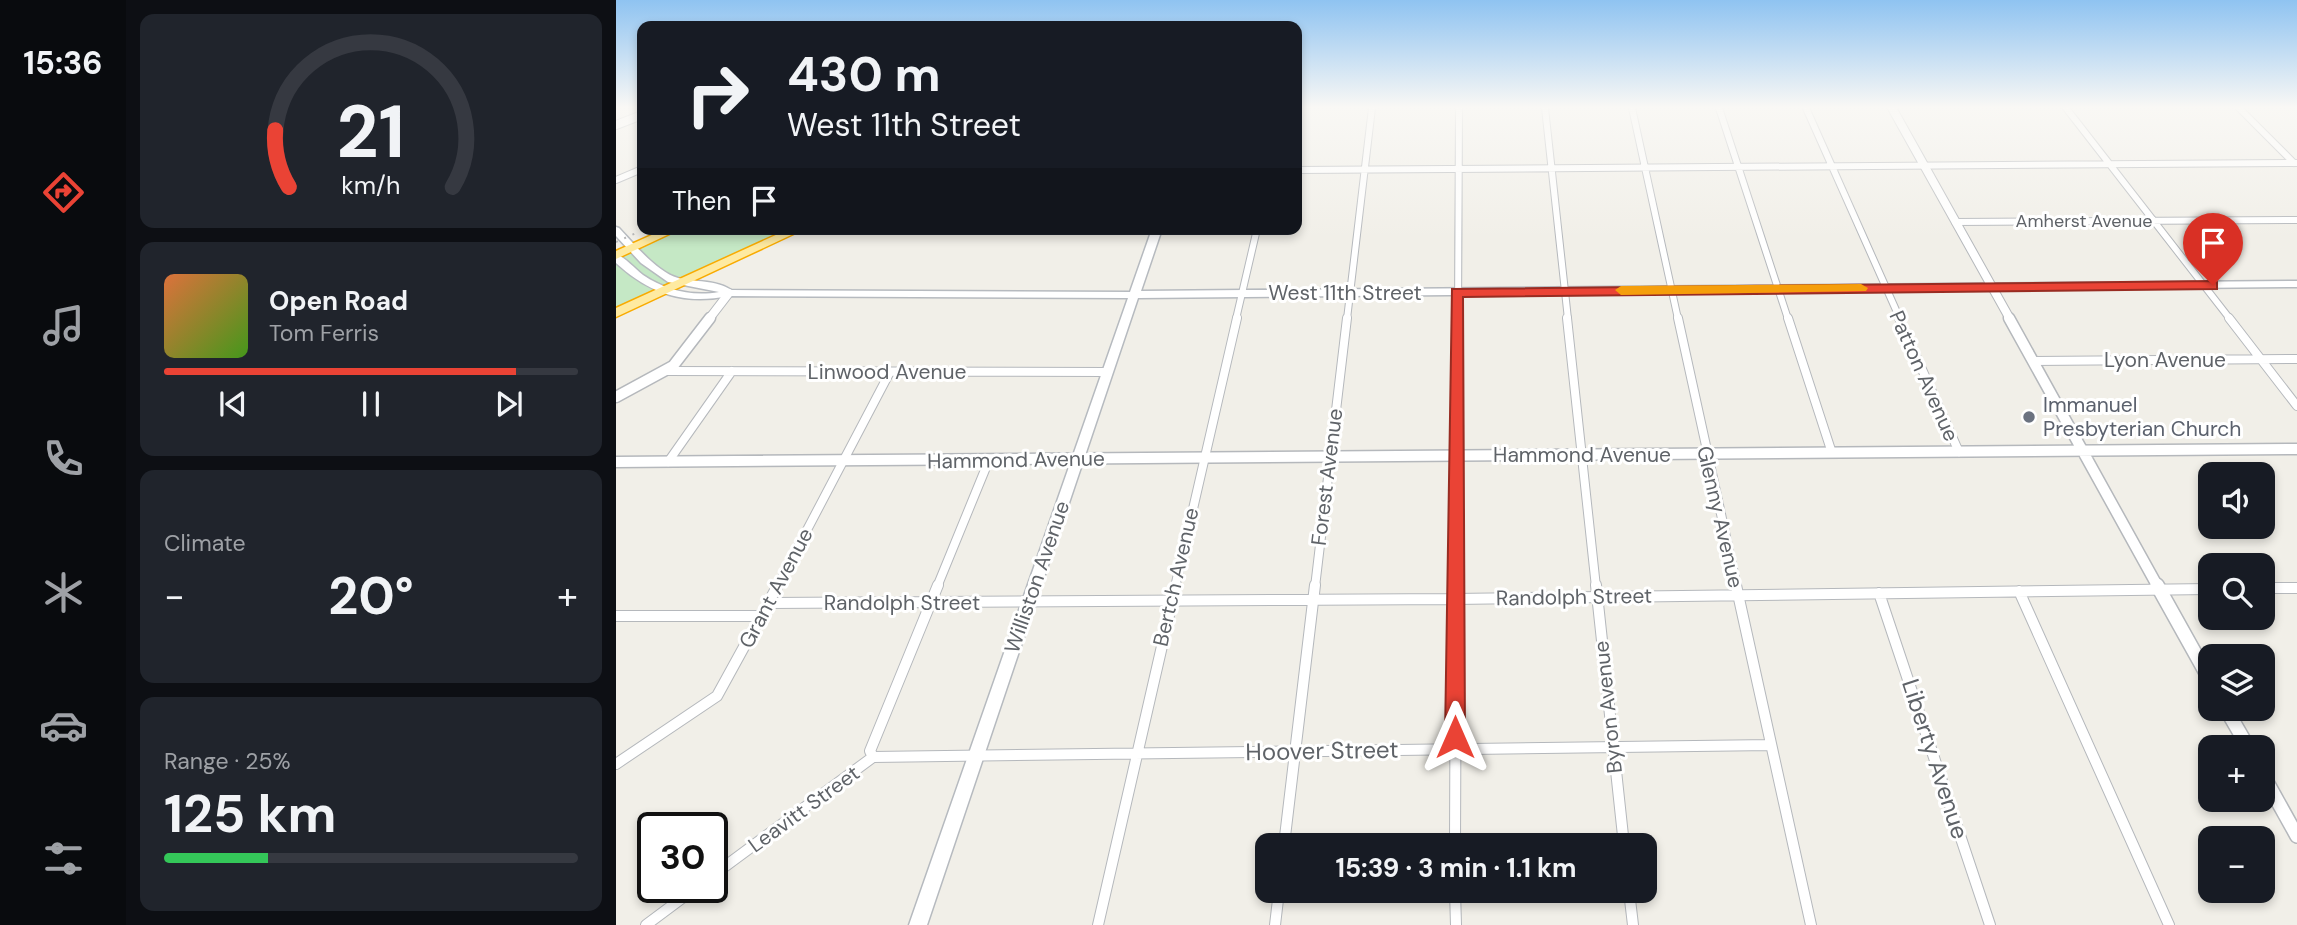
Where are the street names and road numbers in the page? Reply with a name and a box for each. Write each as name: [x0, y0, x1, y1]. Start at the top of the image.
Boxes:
street label: Amherst Avenue: [2016, 209, 2152, 233]
street label: West 11th Street: [1268, 279, 1422, 307]
street label: Patton Avenue: [1883, 306, 1965, 446]
street label: Lyon Avenue: [2104, 346, 2226, 374]
street label: Linwood Avenue: [808, 358, 966, 386]
street label: Forest Avenue: [1305, 407, 1349, 547]
street label: Hammond Avenue: [1493, 441, 1671, 469]
street label: Glenny Avenue: [1690, 443, 1750, 591]
street label: Hammond Avenue: [927, 444, 1105, 476]
street label: Williston Avenue: [998, 497, 1076, 657]
street label: Bertch Avenue: [1146, 505, 1206, 649]
street label: Grant Avenue: [733, 523, 819, 653]
street label: Randolph Street: [1496, 582, 1652, 612]
street label: Randolph Street: [824, 589, 980, 617]
street label: Byron Avenue: [1587, 639, 1629, 775]
street label: Liberty Avenue: [1895, 675, 1976, 843]
street label: Hoover Street: [1245, 734, 1399, 767]
street label: Leavitt Street: [743, 759, 865, 859]

